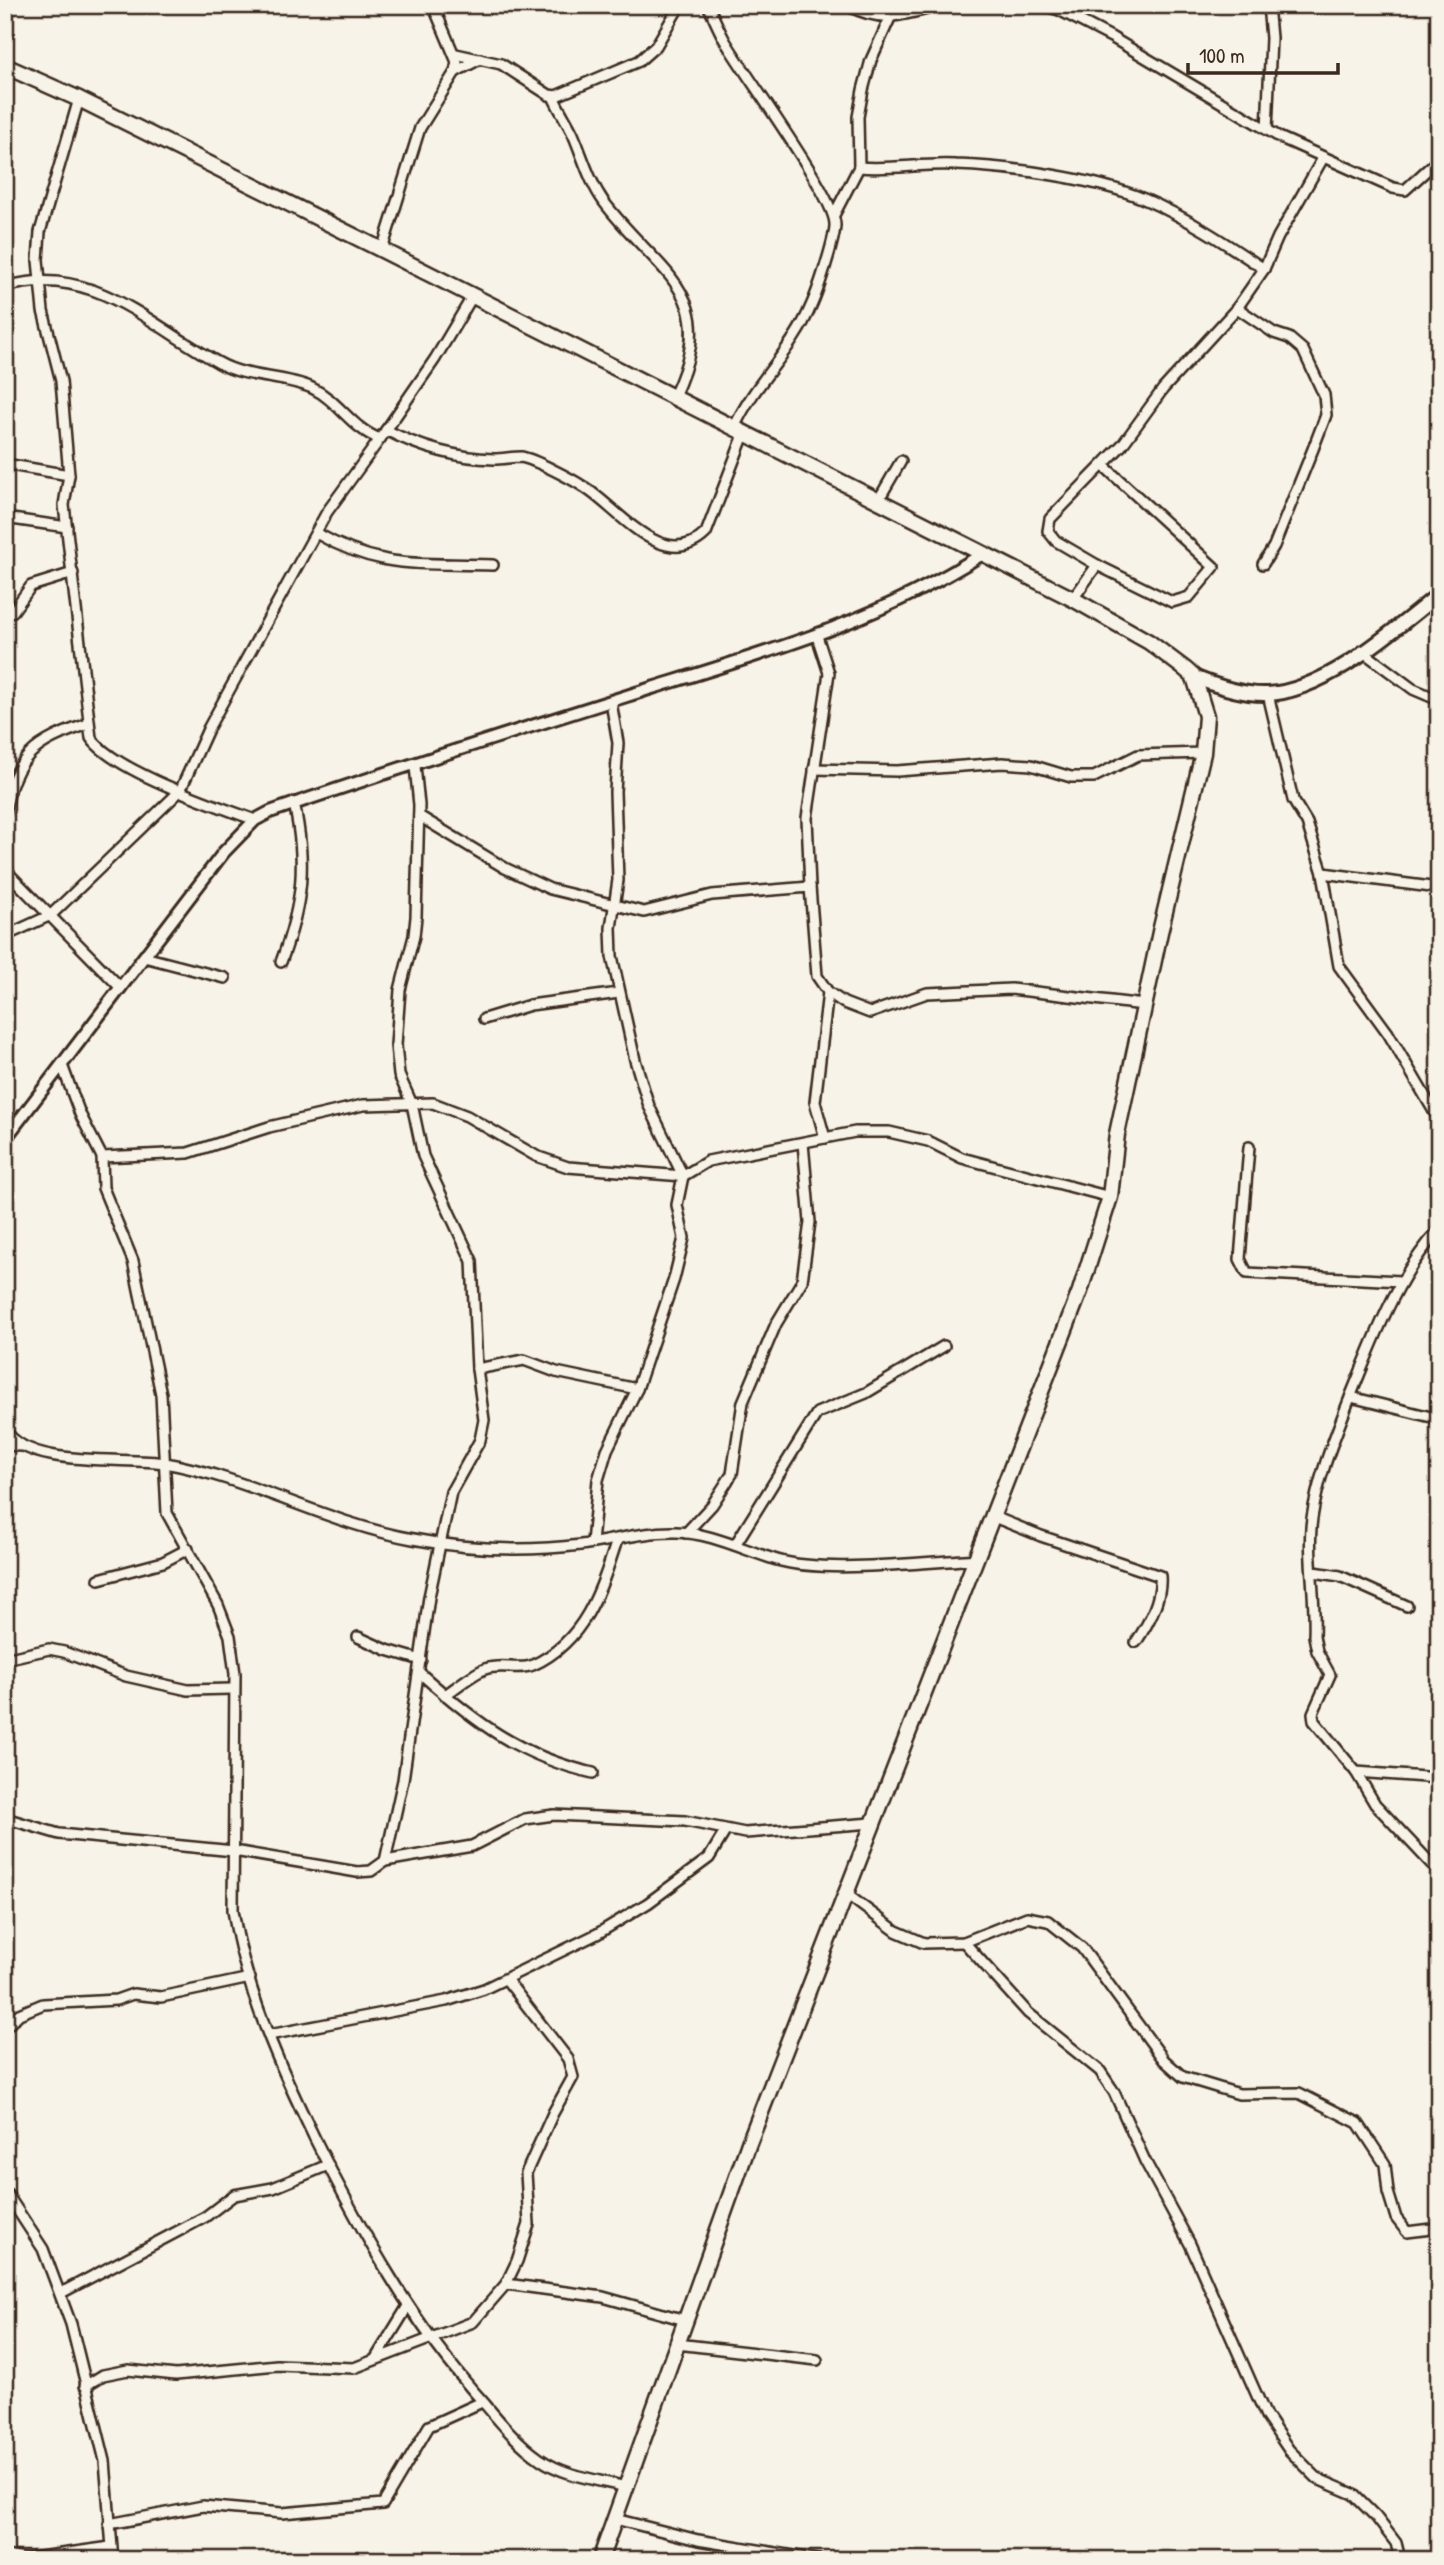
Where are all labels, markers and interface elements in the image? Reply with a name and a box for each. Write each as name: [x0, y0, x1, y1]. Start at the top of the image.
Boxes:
scale bar: [1188, 32, 1339, 76]
text: 100 m: [1199, 41, 1245, 70]

